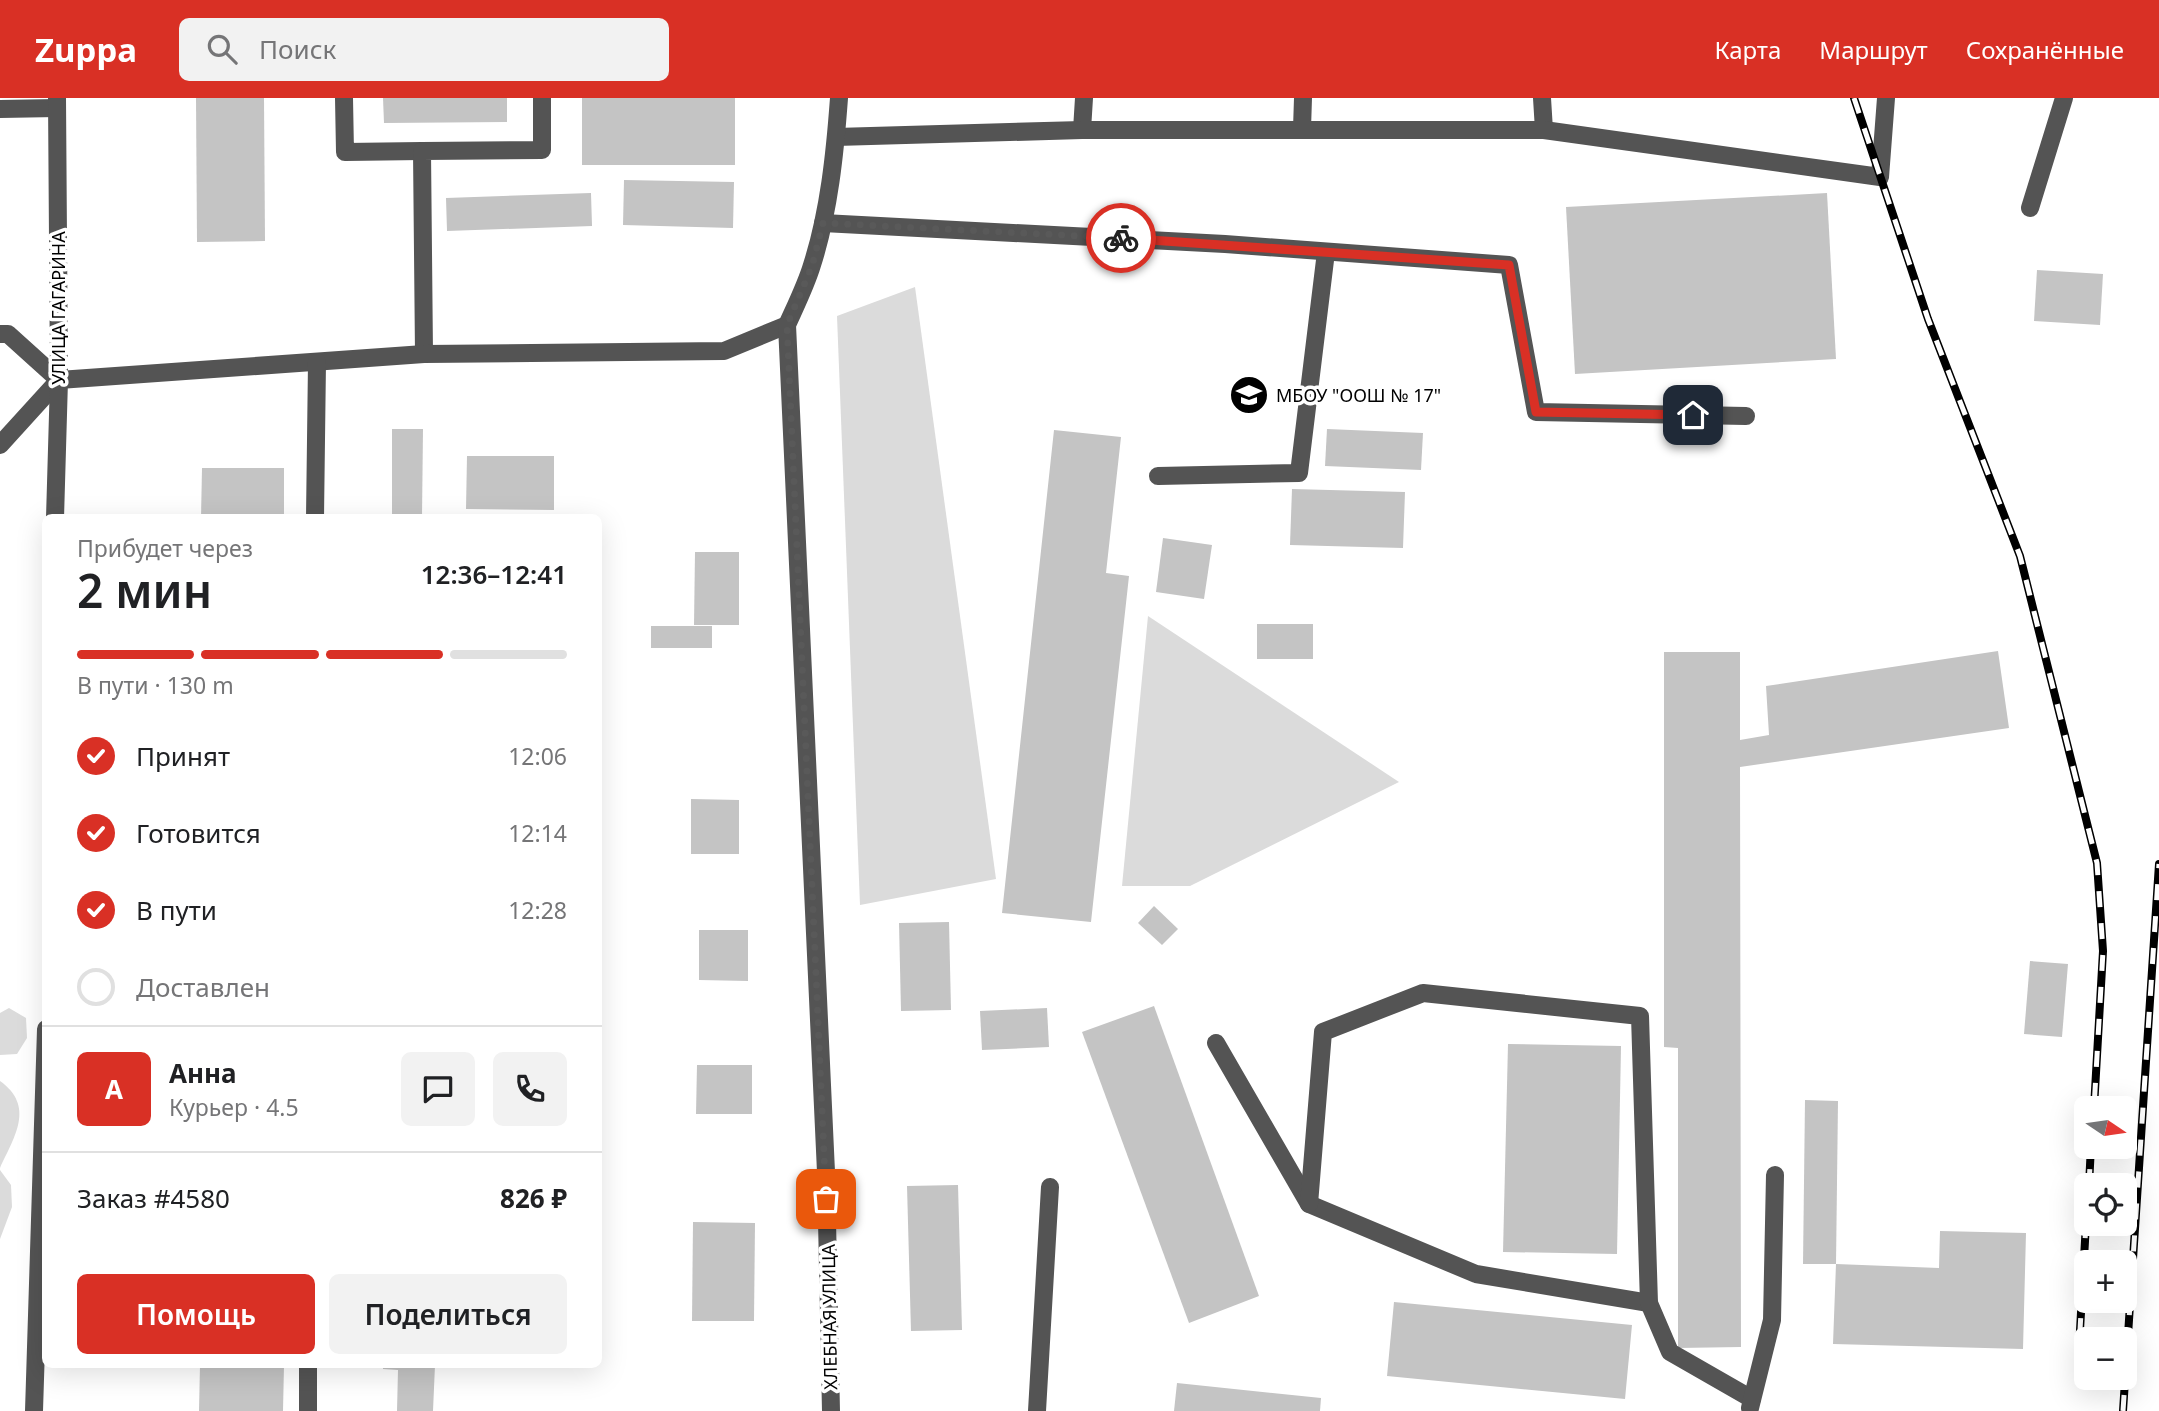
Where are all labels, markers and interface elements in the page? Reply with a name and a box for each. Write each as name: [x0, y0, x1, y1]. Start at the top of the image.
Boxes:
search box: [179, 18, 669, 81]
text: Zuppa: [35, 27, 137, 72]
icon: search: [203, 30, 241, 68]
text: Поиск: [259, 31, 336, 67]
text: Карта: [1714, 33, 1781, 66]
text: Маршрут: [1819, 33, 1928, 66]
text: Сохранённые: [1966, 33, 2124, 66]
courier: [1086, 203, 1156, 273]
icon: bike: [1102, 219, 1140, 257]
street label: УЛИЦА ГАГАРИНА: [46, 231, 70, 385]
school or university icon: МБОУ "ООШ № 17": [1228, 374, 1270, 416]
place label: МБОУ "ООШ № 17": [1276, 383, 1441, 407]
pin: [1663, 385, 1723, 445]
icon: home: [1674, 396, 1712, 434]
text: Прибудет через: [77, 532, 253, 564]
text: 12:36–12:41: [421, 556, 567, 592]
text: 2 мин: [77, 559, 212, 621]
text: В пути · 130 m: [77, 669, 234, 701]
icon: check: [77, 737, 115, 775]
text: Принят: [136, 738, 230, 774]
text: 12:06: [508, 740, 567, 772]
icon: check: [77, 814, 115, 852]
text: Готовится: [136, 815, 261, 851]
text: 12:14: [508, 817, 567, 849]
icon: check: [77, 891, 115, 929]
text: В пути: [136, 892, 217, 928]
text: 12:28: [508, 894, 567, 926]
text: Доставлен: [136, 969, 270, 1005]
button: chat: [401, 1052, 475, 1126]
button: phone: [493, 1052, 567, 1126]
text: Анна: [169, 1055, 237, 1091]
text: А: [105, 1071, 123, 1107]
text: Курьер · 4.5: [169, 1091, 299, 1123]
north arrow: [2074, 1096, 2137, 1158]
map controls: [2074, 1096, 2137, 1390]
pin: [796, 1169, 856, 1229]
button: locate: [2074, 1173, 2137, 1236]
text: Заказ #4580: [77, 1180, 230, 1216]
text: 826 ₽: [500, 1180, 567, 1216]
icon: bag: [807, 1180, 845, 1218]
street label: ХЛЕБНАЯ УЛИЦА: [816, 1243, 842, 1390]
button: +: [2074, 1250, 2137, 1313]
button: Помощь: [77, 1274, 315, 1354]
button: Поделиться: [329, 1274, 567, 1354]
button: −: [2074, 1327, 2137, 1390]

